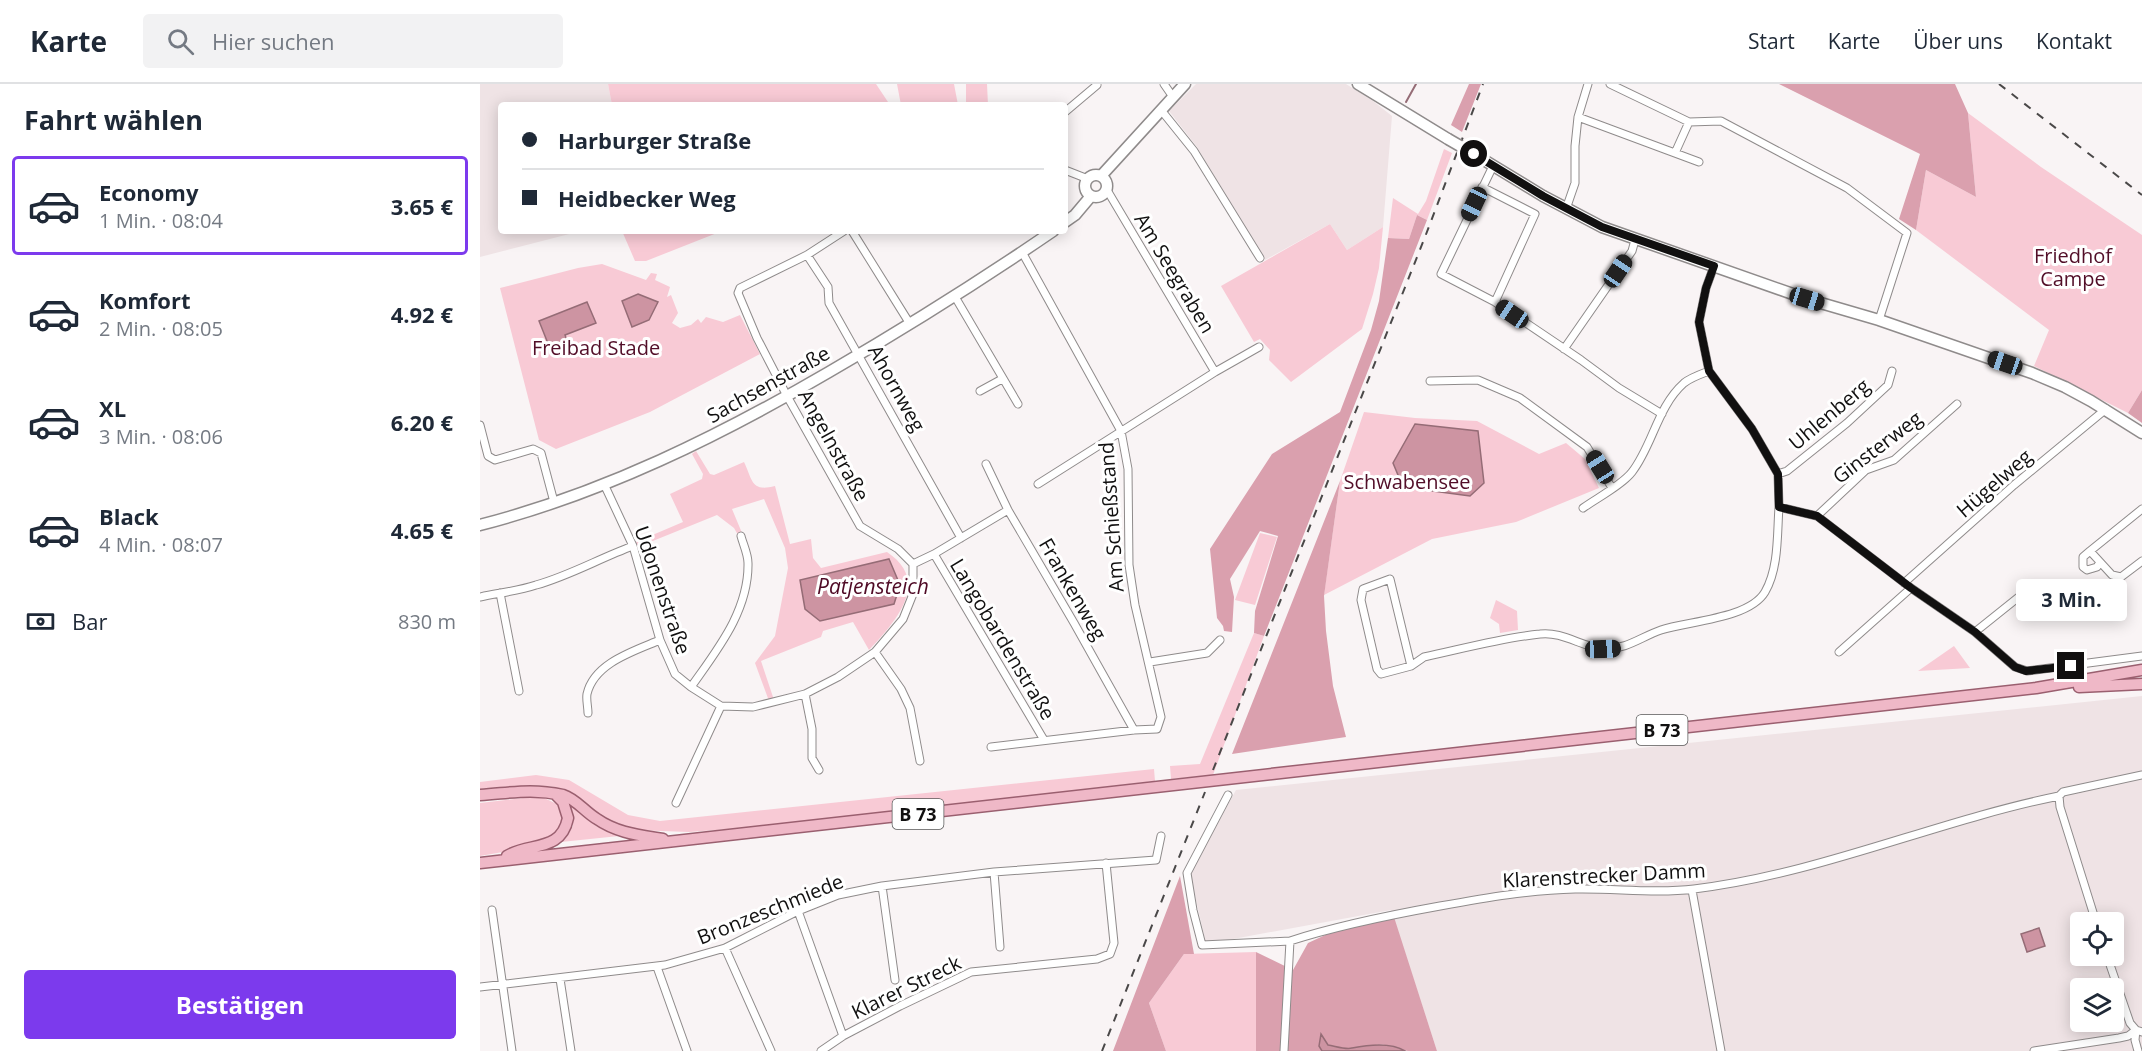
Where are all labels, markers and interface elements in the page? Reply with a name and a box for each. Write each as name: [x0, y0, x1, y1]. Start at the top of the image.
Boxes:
search box: [143, 14, 563, 68]
text: Karte: [30, 22, 107, 60]
icon: search: [164, 25, 197, 58]
text: Hier suchen: [212, 26, 335, 56]
text: Start: [1748, 27, 1795, 55]
text: Karte: [1828, 27, 1880, 55]
text: Über uns: [1913, 27, 2003, 55]
text: Kontakt: [2036, 27, 2112, 55]
text: Fahrt wählen: [24, 101, 203, 138]
text: Harburger Straße: [558, 125, 751, 155]
route start: [1460, 140, 1487, 167]
text: Economy: [99, 177, 198, 207]
icon: car: [27, 179, 81, 233]
text: Heidbecker Weg: [558, 183, 736, 213]
car: [1458, 184, 1490, 224]
text: 3.65 €: [391, 191, 453, 221]
text: 1 Min. · 08:04: [99, 207, 223, 234]
street label: Am Seegraben: [1128, 208, 1222, 338]
park label: Friedhof Campe: [2034, 242, 2113, 292]
car: [1600, 251, 1636, 291]
text: Komfort: [99, 285, 191, 315]
car: [1787, 285, 1827, 313]
icon: car: [27, 287, 81, 341]
car: [1492, 296, 1532, 332]
text: 4.92 €: [391, 299, 453, 329]
text: 2 Min. · 08:05: [99, 315, 223, 342]
park label: Freibad Stade: [532, 334, 660, 361]
street label: Sachsenstraße: [702, 339, 834, 429]
street label: Ahornweg: [862, 340, 932, 436]
car: [1985, 349, 2025, 377]
street label: Uhlenberg: [1783, 372, 1875, 456]
street label: Angelnstraße: [792, 384, 876, 506]
text: XL: [99, 393, 126, 423]
icon: car: [27, 395, 81, 449]
street label: Ginsterweg: [1827, 404, 1927, 490]
text: 6.20 €: [391, 407, 453, 437]
text: 3 Min. · 08:06: [99, 423, 223, 450]
street label: Am Schießstand: [1092, 441, 1130, 593]
street label: Hügelweg: [1951, 443, 2038, 523]
car: [1583, 447, 1617, 487]
park label: Schwabensee: [1343, 468, 1471, 495]
text: Black: [99, 501, 159, 531]
icon: car: [27, 503, 81, 557]
text: 4.65 €: [391, 515, 453, 545]
street label: Udonenstraße: [628, 522, 698, 658]
text: 4 Min. · 08:07: [99, 531, 223, 558]
street label: Frankenweg: [1033, 533, 1113, 645]
street label: Langobardenstraße: [944, 553, 1062, 725]
water label: Patjensteich: [817, 572, 929, 600]
callout: 3 Min.: [2016, 579, 2126, 621]
text: 3 Min.: [2041, 586, 2102, 613]
icon: cash: [24, 605, 57, 638]
text: Bar: [72, 606, 107, 636]
text: 830 m: [398, 608, 456, 635]
car: [1585, 639, 1621, 659]
route end: [2057, 652, 2084, 679]
road number: B 73: [1636, 715, 1688, 745]
road number: B 73: [892, 799, 944, 829]
street label: Klarenstrecker Damm: [1502, 856, 1706, 894]
street label: Bronzeschmiede: [693, 867, 847, 951]
map controls: [2070, 912, 2124, 1032]
button: locate: [2070, 912, 2124, 966]
street label: Klarer Streck: [847, 949, 966, 1025]
button: Bestätigen: [24, 970, 456, 1039]
button: layers: [2070, 978, 2124, 1032]

